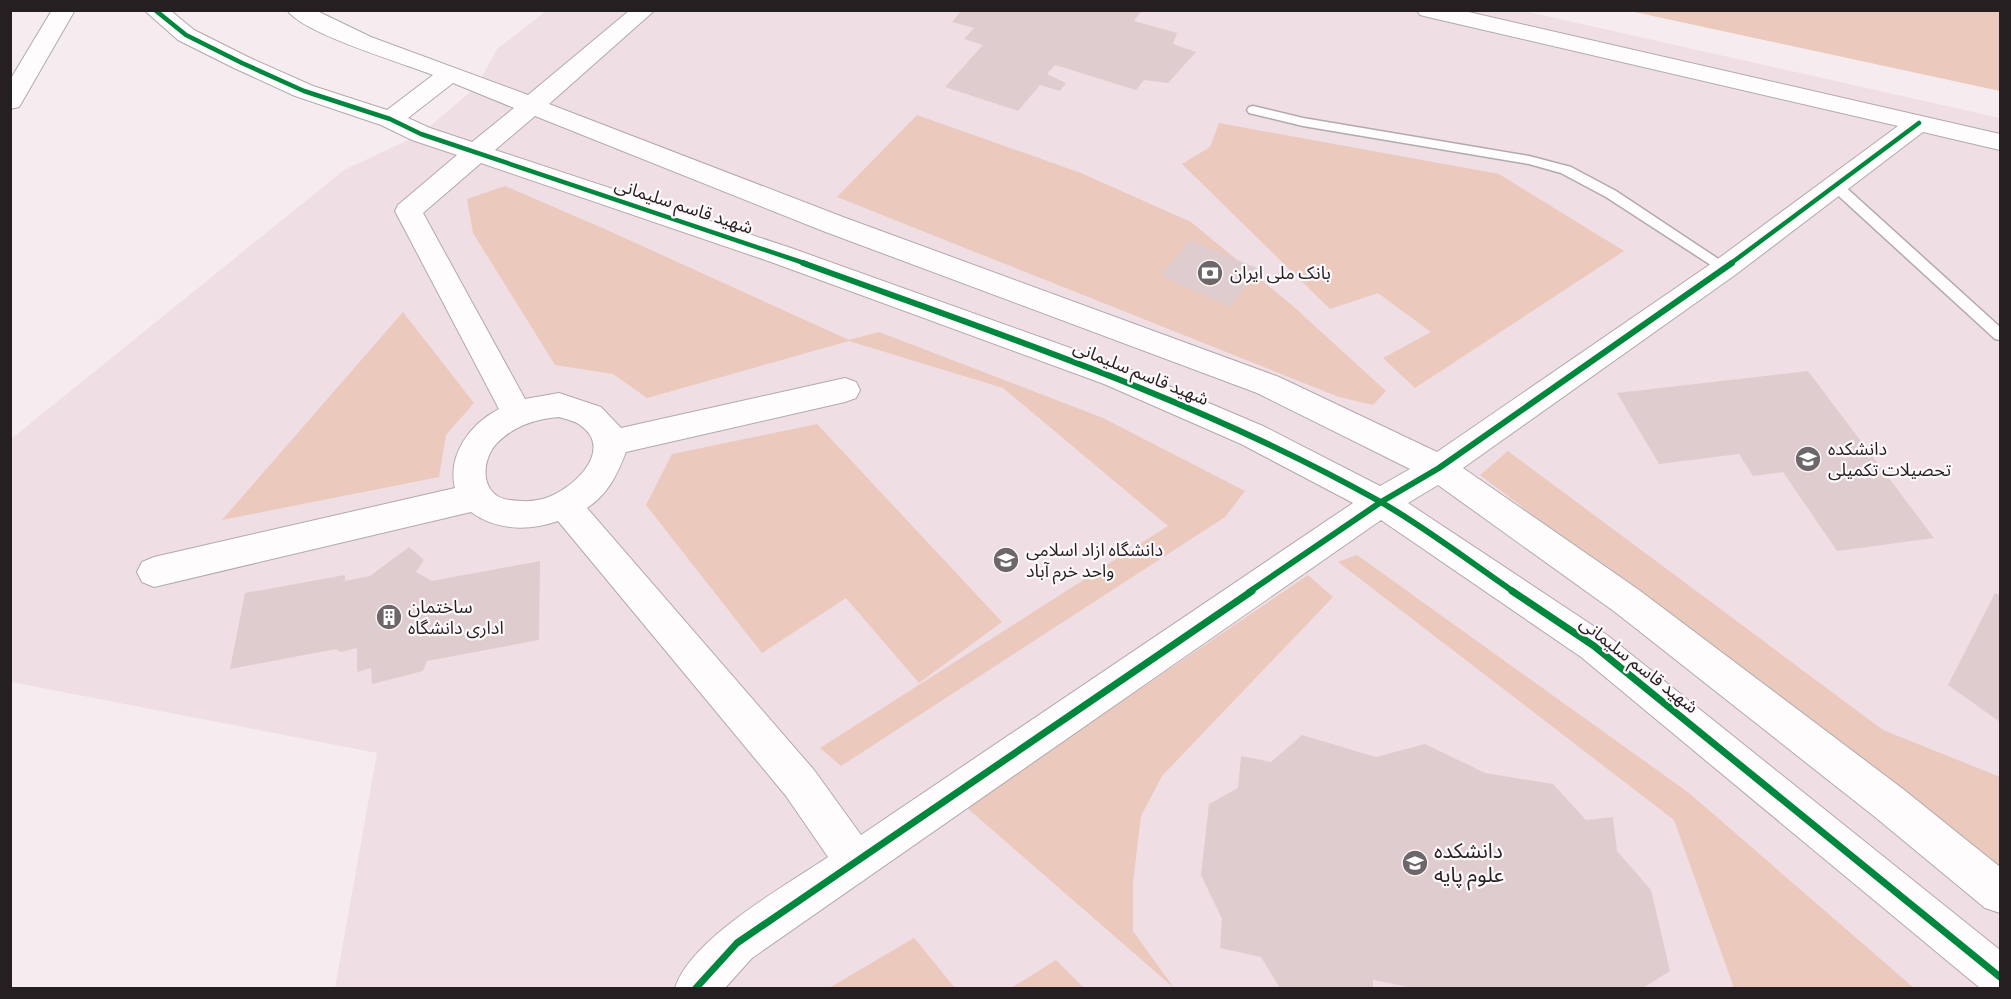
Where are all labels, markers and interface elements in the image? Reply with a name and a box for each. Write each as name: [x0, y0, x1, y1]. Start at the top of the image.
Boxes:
street label: شهید قاسم سلیمانی: [611, 171, 757, 241]
bank icon: بانک ملی ایران: [1195, 258, 1225, 288]
place label: بانک ملی ایران: [1230, 260, 1331, 284]
street label: شهید قاسم سلیمانی: [1069, 334, 1213, 412]
place label: دانشکده تحصیلات تکمیلی: [1828, 436, 1951, 481]
school or university icon: دانشکده تحصیلات تکمیلی: [1793, 444, 1823, 474]
place label: دانشگاه ازاد اسلامی واحد خرم آباد: [1026, 537, 1163, 585]
school or university icon: دانشگاه ازاد اسلامی واحد خرم آباد: [991, 545, 1021, 575]
place label: ساختمان اداری دانشگاه: [408, 594, 504, 639]
building icon: ساختمان اداری دانشگاه: [374, 602, 404, 632]
street label: شهید قاسم سلیمانی: [1574, 610, 1704, 720]
place label: دانشکده علوم پایه: [1434, 836, 1504, 891]
school or university icon: دانشکده علوم پایه: [1400, 848, 1430, 878]

